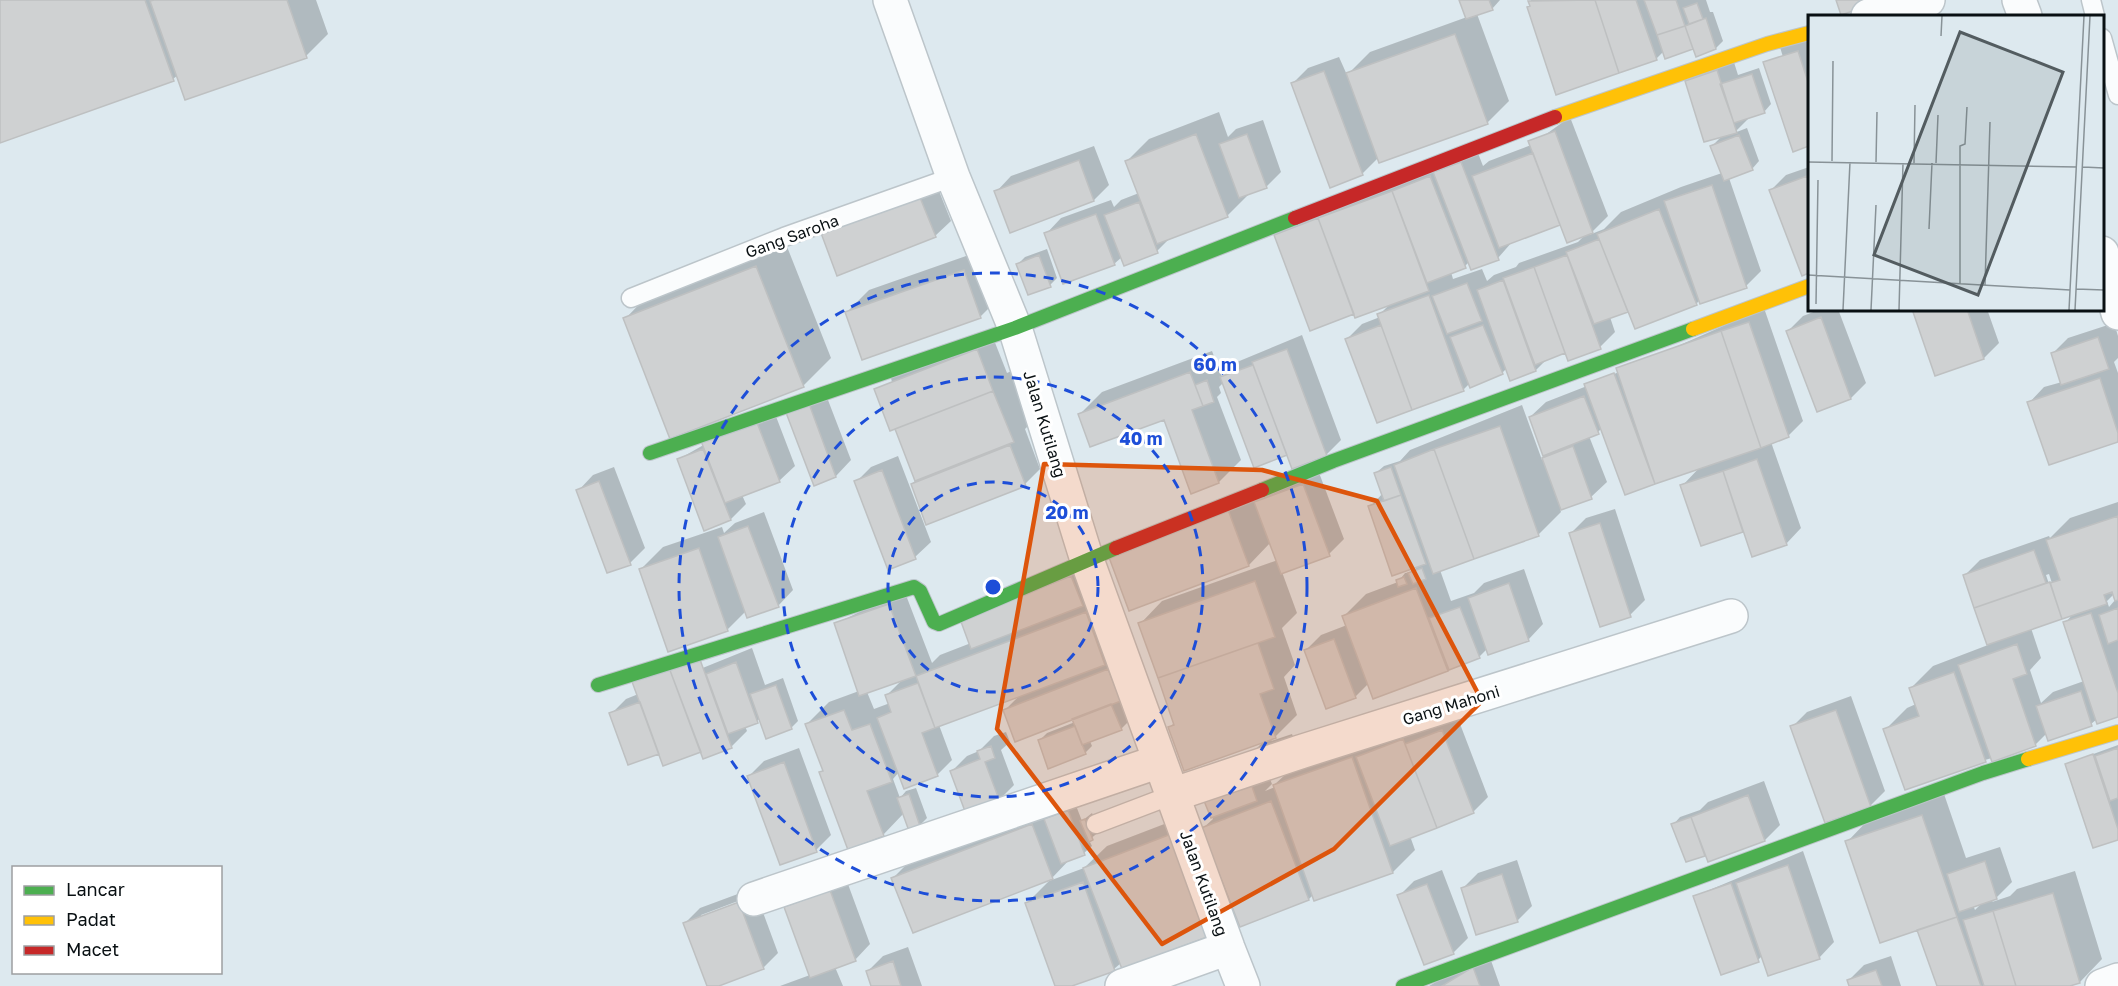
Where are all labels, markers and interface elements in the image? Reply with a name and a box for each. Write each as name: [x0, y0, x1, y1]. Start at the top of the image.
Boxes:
inset map: [1808, 15, 2103, 310]
street label: Gang Saroha: [743, 210, 841, 262]
text: 60 m: [1193, 353, 1237, 375]
street label: Jalan Kutilang: [1019, 368, 1071, 480]
text: 40 m: [1119, 427, 1163, 449]
text: 20 m: [1046, 501, 1088, 523]
centre of rings: [983, 577, 1003, 597]
street label: Gang Mahoni: [1400, 681, 1502, 729]
street label: Jalan Kutilang: [1176, 827, 1232, 939]
legend: [12, 866, 222, 974]
text: Lancar: [66, 878, 125, 900]
text: Padat: [66, 908, 116, 930]
text: Macet: [66, 938, 119, 960]

